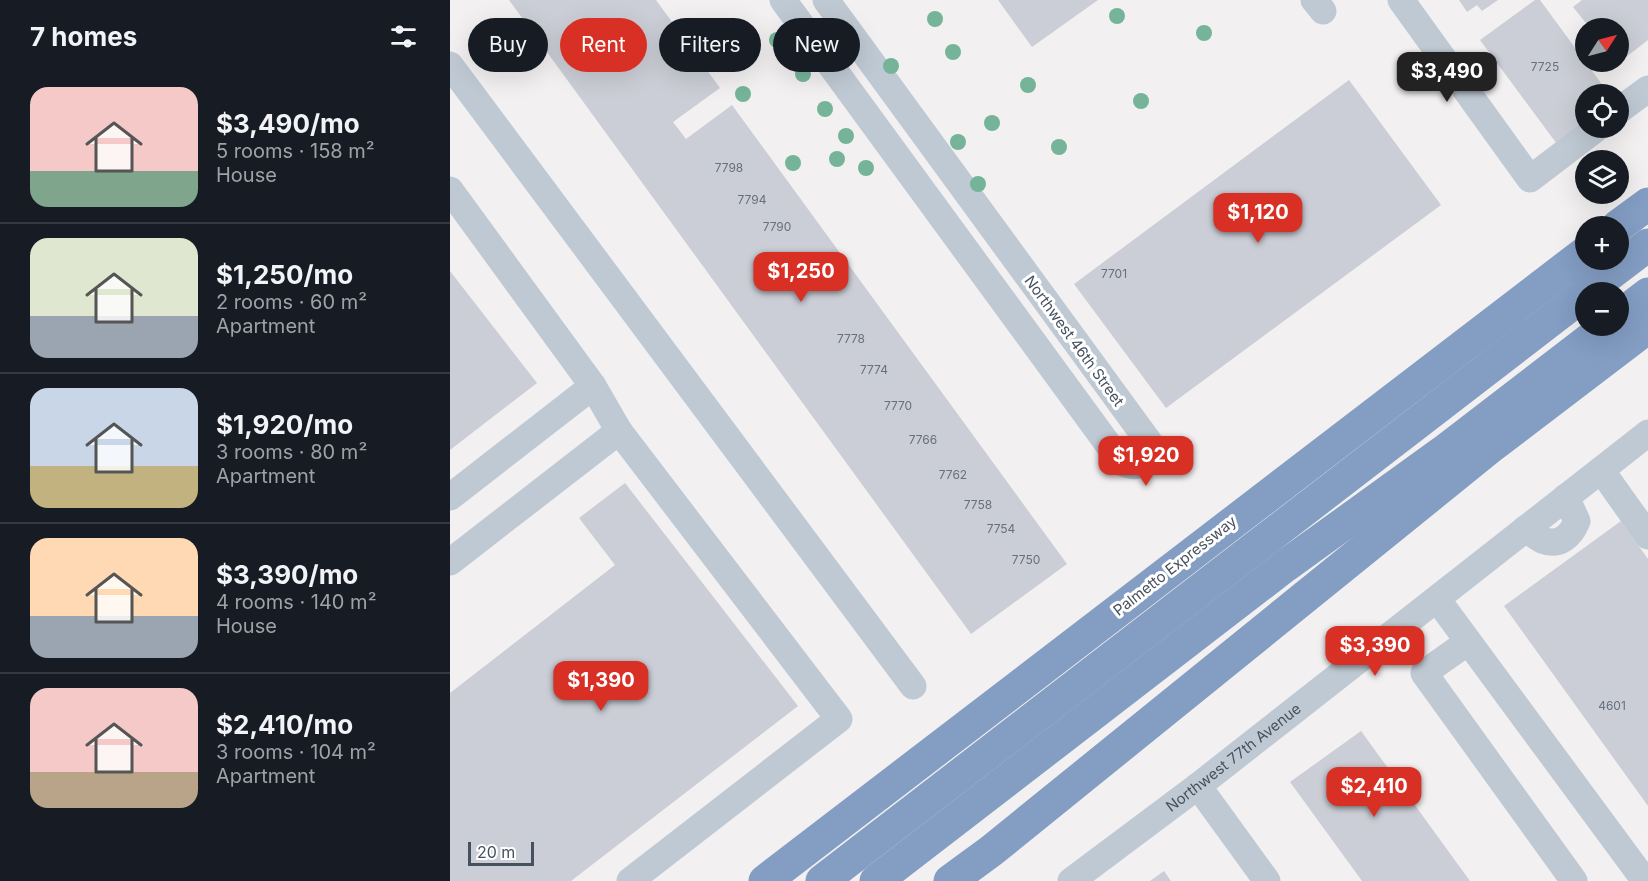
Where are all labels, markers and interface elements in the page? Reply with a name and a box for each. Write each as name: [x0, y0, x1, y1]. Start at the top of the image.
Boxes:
chip: Buy: [468, 18, 548, 72]
chip: Rent: [560, 18, 647, 72]
chip: Filters: [659, 18, 761, 72]
chip: New: [773, 18, 860, 72]
north arrow: [1575, 18, 1629, 72]
map controls: [1575, 18, 1629, 336]
icon: filters: [387, 20, 420, 53]
text: 7 homes: [30, 21, 137, 52]
pin: $3,490: [1398, 52, 1496, 103]
text: $3,490: [1411, 59, 1483, 83]
house number: 7725: [1531, 59, 1559, 74]
button: locate: [1575, 84, 1629, 138]
text: $3,490/mo: [216, 108, 360, 139]
icon: home: [78, 111, 150, 183]
text: 5 rooms · 158 m²: [216, 139, 375, 163]
button: layers: [1575, 150, 1629, 204]
house number: 7798: [715, 160, 743, 175]
text: House: [216, 163, 277, 187]
house number: 7794: [738, 192, 767, 207]
pin: $1,120: [1209, 193, 1307, 244]
text: $1,120: [1227, 200, 1289, 224]
button: +: [1575, 216, 1629, 270]
house number: 7790: [763, 219, 791, 234]
pin: $1,250: [752, 252, 850, 303]
text: $1,250/mo: [216, 259, 353, 290]
text: $1,250: [767, 259, 835, 283]
icon: home: [78, 262, 150, 334]
house number: 7701: [1101, 266, 1127, 281]
street label: Northwest 46th Street: [1021, 272, 1128, 410]
button: −: [1575, 282, 1629, 336]
text: 2 rooms · 60 m²: [216, 290, 367, 314]
text: Apartment: [216, 314, 315, 338]
house number: 7778: [837, 331, 865, 346]
house number: 7774: [860, 362, 888, 377]
house number: 7770: [884, 398, 912, 413]
text: $1,920/mo: [216, 409, 353, 440]
icon: home: [78, 412, 150, 484]
house number: 7766: [909, 432, 937, 447]
pin: $1,920: [1097, 436, 1195, 487]
text: 3 rooms · 80 m²: [216, 440, 367, 464]
text: $1,920: [1112, 443, 1180, 467]
text: Apartment: [216, 464, 315, 488]
house number: 7762: [939, 467, 967, 482]
house number: 7758: [964, 497, 992, 512]
street label: Palmetto Expressway: [1109, 511, 1241, 620]
house number: 7754: [987, 521, 1016, 536]
house number: 7750: [1012, 552, 1040, 567]
text: $3,390/mo: [216, 559, 358, 590]
icon: home: [78, 562, 150, 634]
text: 4 rooms · 140 m²: [216, 590, 376, 614]
text: House: [216, 614, 277, 638]
pin: $3,390: [1326, 626, 1424, 677]
text: $3,390: [1339, 633, 1411, 657]
pin: $1,390: [552, 661, 650, 712]
text: $1,390: [567, 668, 635, 692]
house number: 4601: [1598, 698, 1626, 713]
street label: Northwest 77th Avenue: [1162, 699, 1305, 816]
text: $2,410/mo: [216, 709, 353, 740]
icon: home: [78, 712, 150, 784]
text: 3 rooms · 104 m²: [216, 740, 376, 764]
text: Apartment: [216, 764, 315, 788]
pin: $2,410: [1325, 767, 1423, 818]
text: $2,410: [1340, 774, 1408, 798]
scale bar: [468, 839, 534, 866]
text: 20 m: [477, 842, 515, 862]

